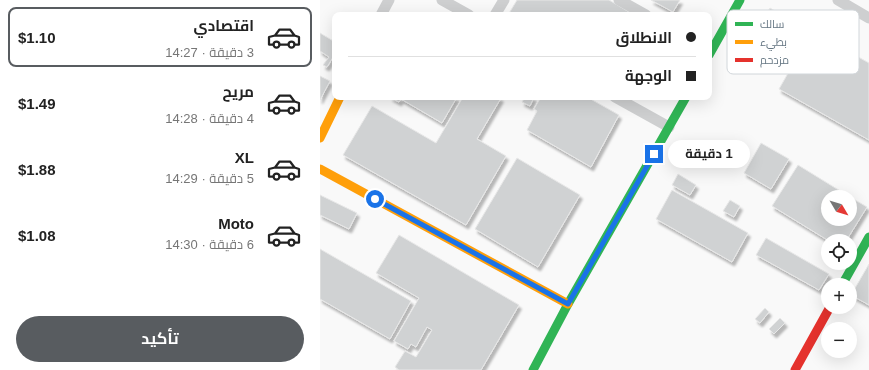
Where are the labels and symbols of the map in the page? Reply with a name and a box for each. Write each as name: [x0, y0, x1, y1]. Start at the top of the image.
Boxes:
legend: [727, 10, 859, 74]
text: سالك: [760, 18, 784, 30]
text: بطيء: [760, 36, 787, 51]
text: مزدحم: [760, 54, 789, 68]
callout: 1 دقيقة: [668, 140, 750, 168]
route end: [645, 145, 663, 163]
route start: [366, 190, 384, 208]
north arrow: [821, 190, 857, 226]

